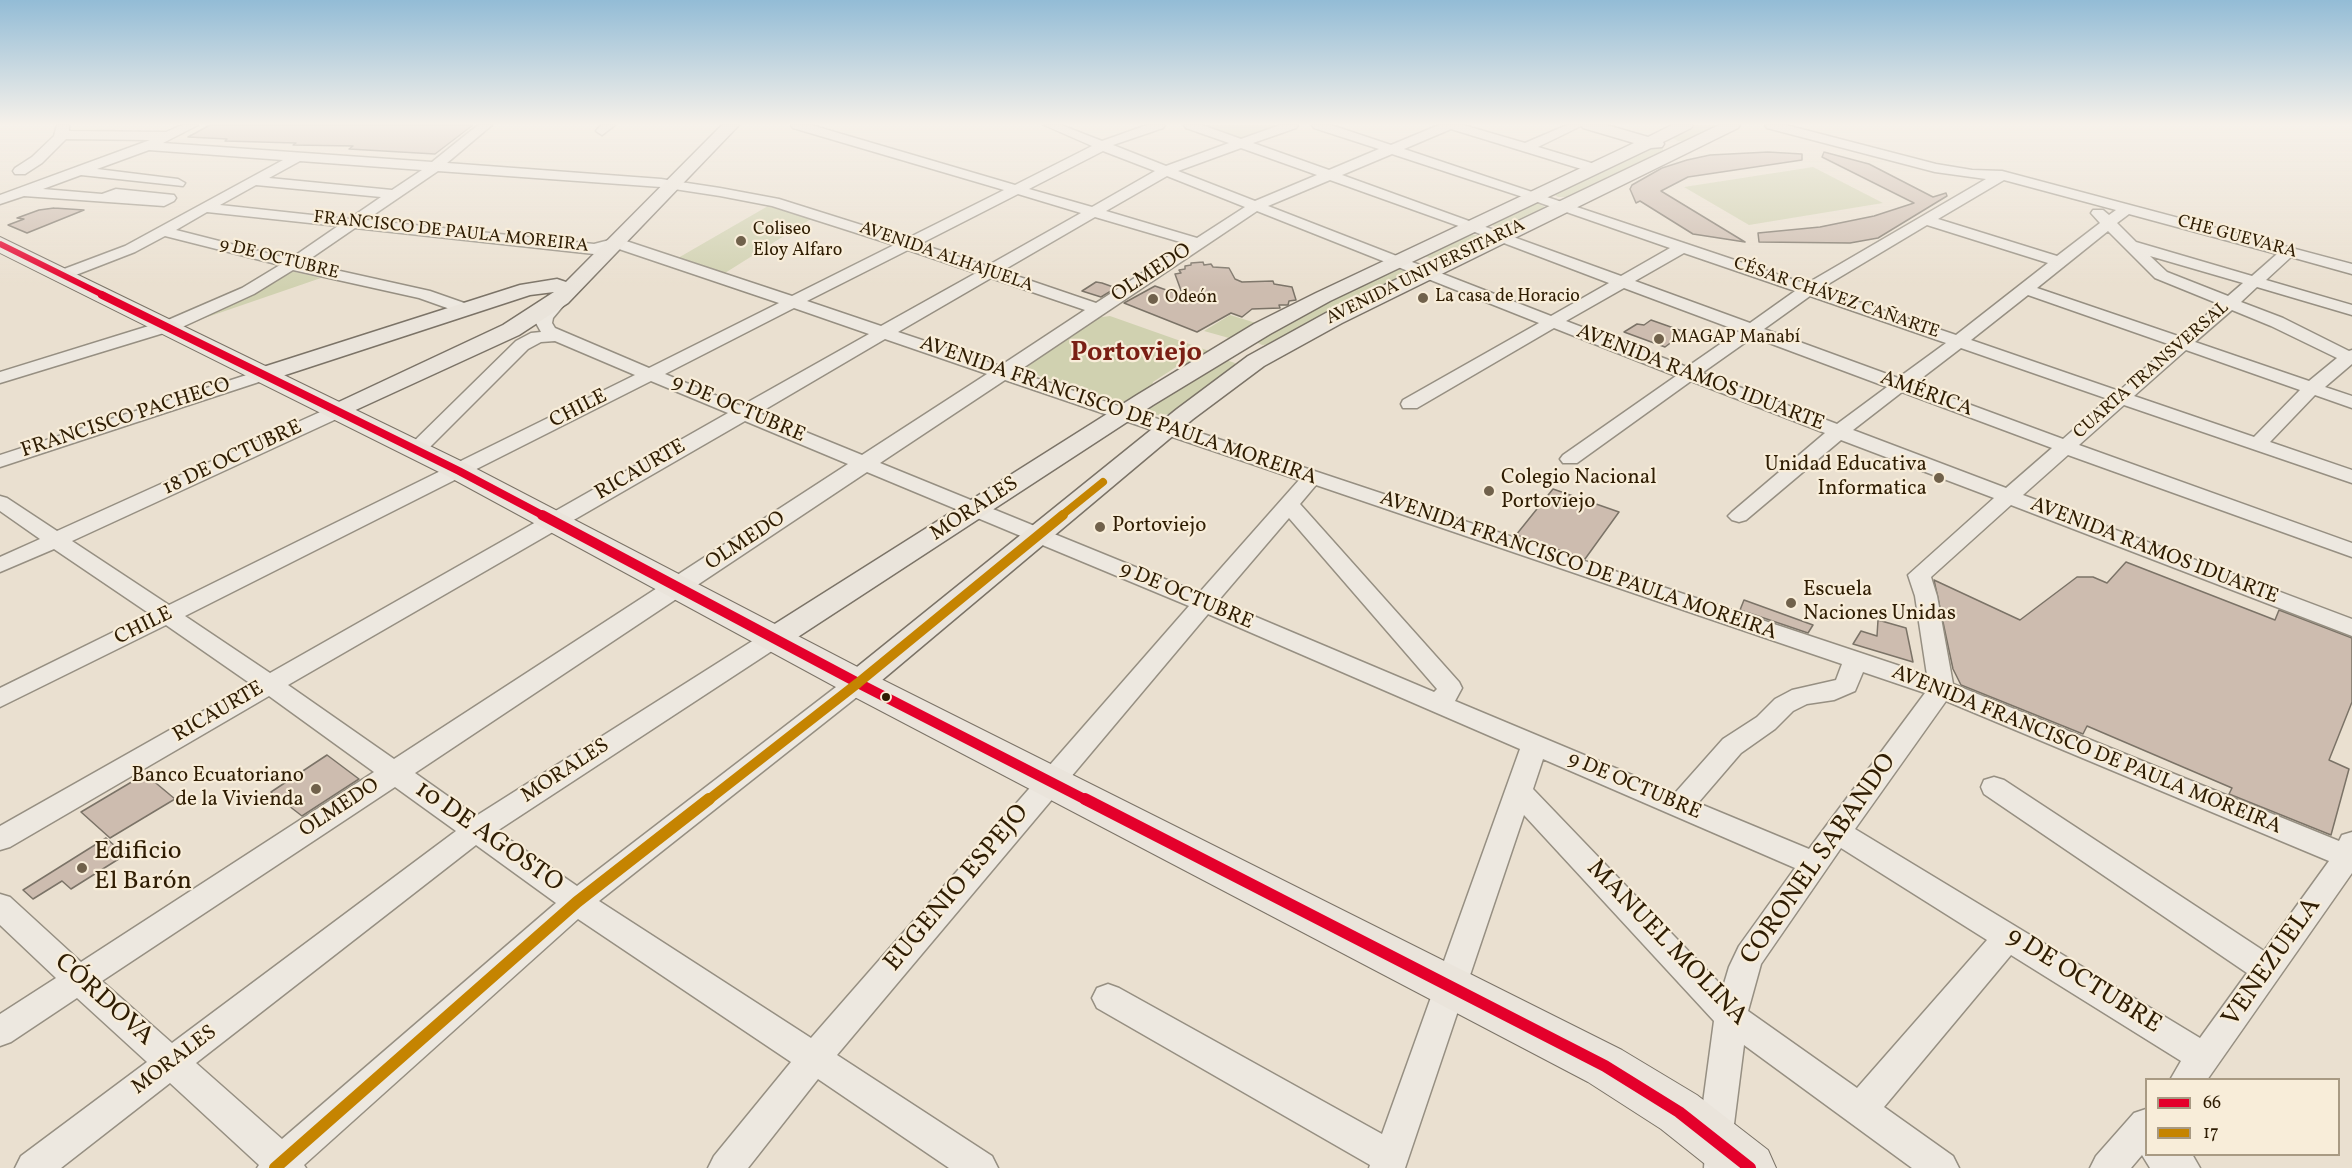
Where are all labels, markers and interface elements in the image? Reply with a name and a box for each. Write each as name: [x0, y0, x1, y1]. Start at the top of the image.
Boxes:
street label: FRANCISCO DE PAULA MOREIRA: [312, 208, 590, 258]
street label: CHE GUEVARA: [2175, 212, 2299, 264]
street label: AVENIDA UNIVERSITARIA: [1323, 215, 1529, 331]
street label: AVENIDA ALHAJUELA: [856, 218, 1036, 298]
place label: Coliseo Eloy Alfaro: [753, 220, 842, 262]
marker: Coliseo Eloy Alfaro: [734, 234, 748, 248]
street label: 9 DE OCTUBRE: [217, 235, 341, 285]
street label: OLMEDO: [1107, 239, 1197, 309]
street label: CÉSAR CHÁVEZ CAÑARTE: [1730, 254, 1942, 344]
place label: La casa de Horacio: [1435, 287, 1580, 309]
place label: Odeón: [1165, 288, 1217, 310]
marker: La casa de Horacio: [1416, 291, 1430, 305]
marker: Odeón: [1146, 292, 1160, 306]
street label: CUARTA TRANSVERSAL: [2070, 298, 2234, 444]
street label: AVENIDA RAMOS IDUARTE: [1572, 320, 1828, 438]
place label: MAGAP Manabí: [1671, 328, 1800, 350]
street label: AVENIDA FRANCISCO DE PAULA MOREIRA: [916, 332, 1320, 492]
marker: MAGAP Manabí: [1652, 332, 1666, 346]
district label: Portoviejo: [1070, 339, 1202, 371]
street label: AMÉRICA: [1876, 367, 1976, 423]
street label: 9 DE OCTUBRE: [667, 370, 809, 450]
street label: FRANCISCO PACHECO: [18, 373, 234, 465]
street label: CHILE: [546, 385, 612, 435]
street label: 18 DE OCTUBRE: [159, 416, 307, 502]
street label: RICAURTE: [591, 435, 691, 507]
place label: Unidad Educativa Informatica: [1765, 453, 1927, 503]
place label: Colegio Nacional Portoviejo: [1501, 466, 1657, 516]
marker: Unidad Educativa Informatica: [1932, 471, 1946, 485]
street label: MORALES: [926, 472, 1024, 548]
marker: Colegio Nacional Portoviejo: [1482, 484, 1496, 498]
street label: AVENIDA FRANCISCO DE PAULA MOREIRA: [1376, 487, 1780, 647]
street label: AVENIDA RAMOS IDUARTE: [2026, 493, 2282, 611]
street label: OLMEDO: [701, 507, 791, 577]
place label: Portoviejo: [1112, 514, 1206, 540]
marker: Portoviejo: [1093, 520, 1107, 534]
street label: 9 DE OCTUBRE: [1115, 557, 1257, 637]
place label: Escuela Naciones Unidas: [1803, 578, 1956, 628]
marker: Escuela Naciones Unidas: [1784, 596, 1798, 610]
street label: CHILE: [111, 602, 177, 652]
street label: AVENIDA FRANCISCO DE PAULA MOREIRA: [1887, 661, 2285, 841]
street label: RICAURTE: [169, 677, 269, 749]
unlabelled marker: [880, 691, 892, 703]
street label: MORALES: [517, 734, 615, 810]
street label: 9 DE OCTUBRE: [1563, 747, 1705, 827]
street label: CORONEL SABANDO: [1735, 748, 1905, 972]
place label: Banco Ecuatoriano de la Vivienda: [132, 764, 304, 814]
street label: OLMEDO: [295, 774, 385, 844]
street label: 10 DE AGOSTO: [408, 775, 568, 901]
marker: Banco Ecuatoriano de la Vivienda: [309, 782, 323, 796]
street label: EUGENIO ESPEJO: [879, 799, 1037, 979]
place label: Edificio El Barón: [94, 837, 192, 898]
street label: MANUEL MOLINA: [1579, 854, 1753, 1034]
marker: Edificio El Barón: [75, 861, 89, 875]
street label: VENEZUELA: [2217, 892, 2329, 1034]
street label: 9 DE OCTUBRE: [2000, 922, 2166, 1042]
street label: CÓRDOVA: [47, 948, 159, 1054]
street label: MORALES: [127, 1021, 223, 1101]
legend: [2145, 1078, 2340, 1156]
text: 66: [2203, 1091, 2221, 1116]
text: 17: [2203, 1121, 2219, 1146]

